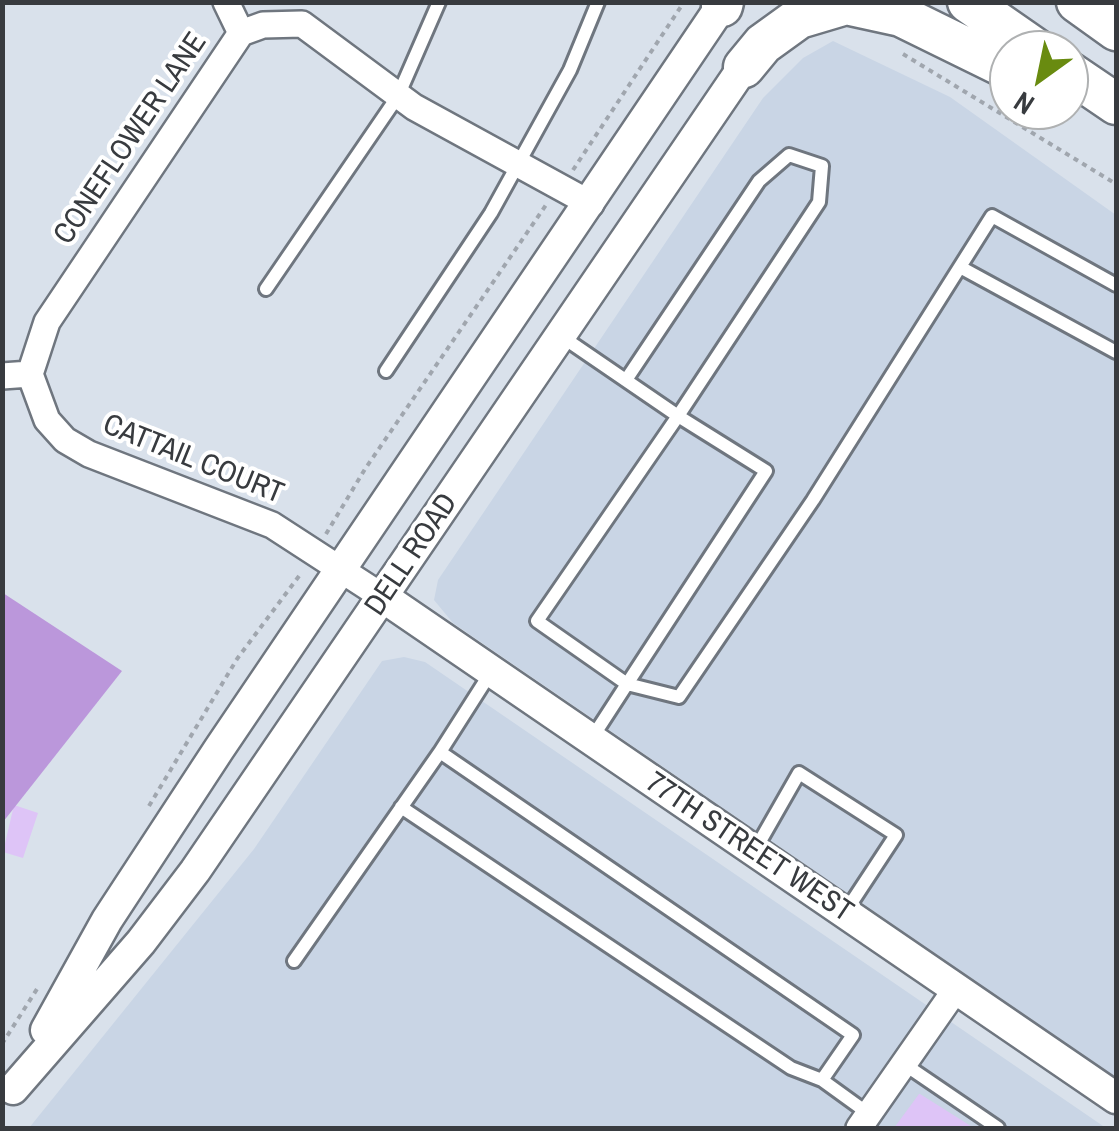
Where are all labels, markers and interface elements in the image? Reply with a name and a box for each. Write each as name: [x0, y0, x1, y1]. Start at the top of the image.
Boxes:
street label: CONEFLOWER LANE: [47, 26, 215, 252]
north arrow: [989, 30, 1089, 130]
text: N: [1006, 83, 1041, 124]
street label: CATTAIL COURT: [98, 407, 288, 513]
street label: DELL ROAD: [358, 487, 466, 623]
street label: 77TH STREET WEST: [639, 765, 859, 931]

